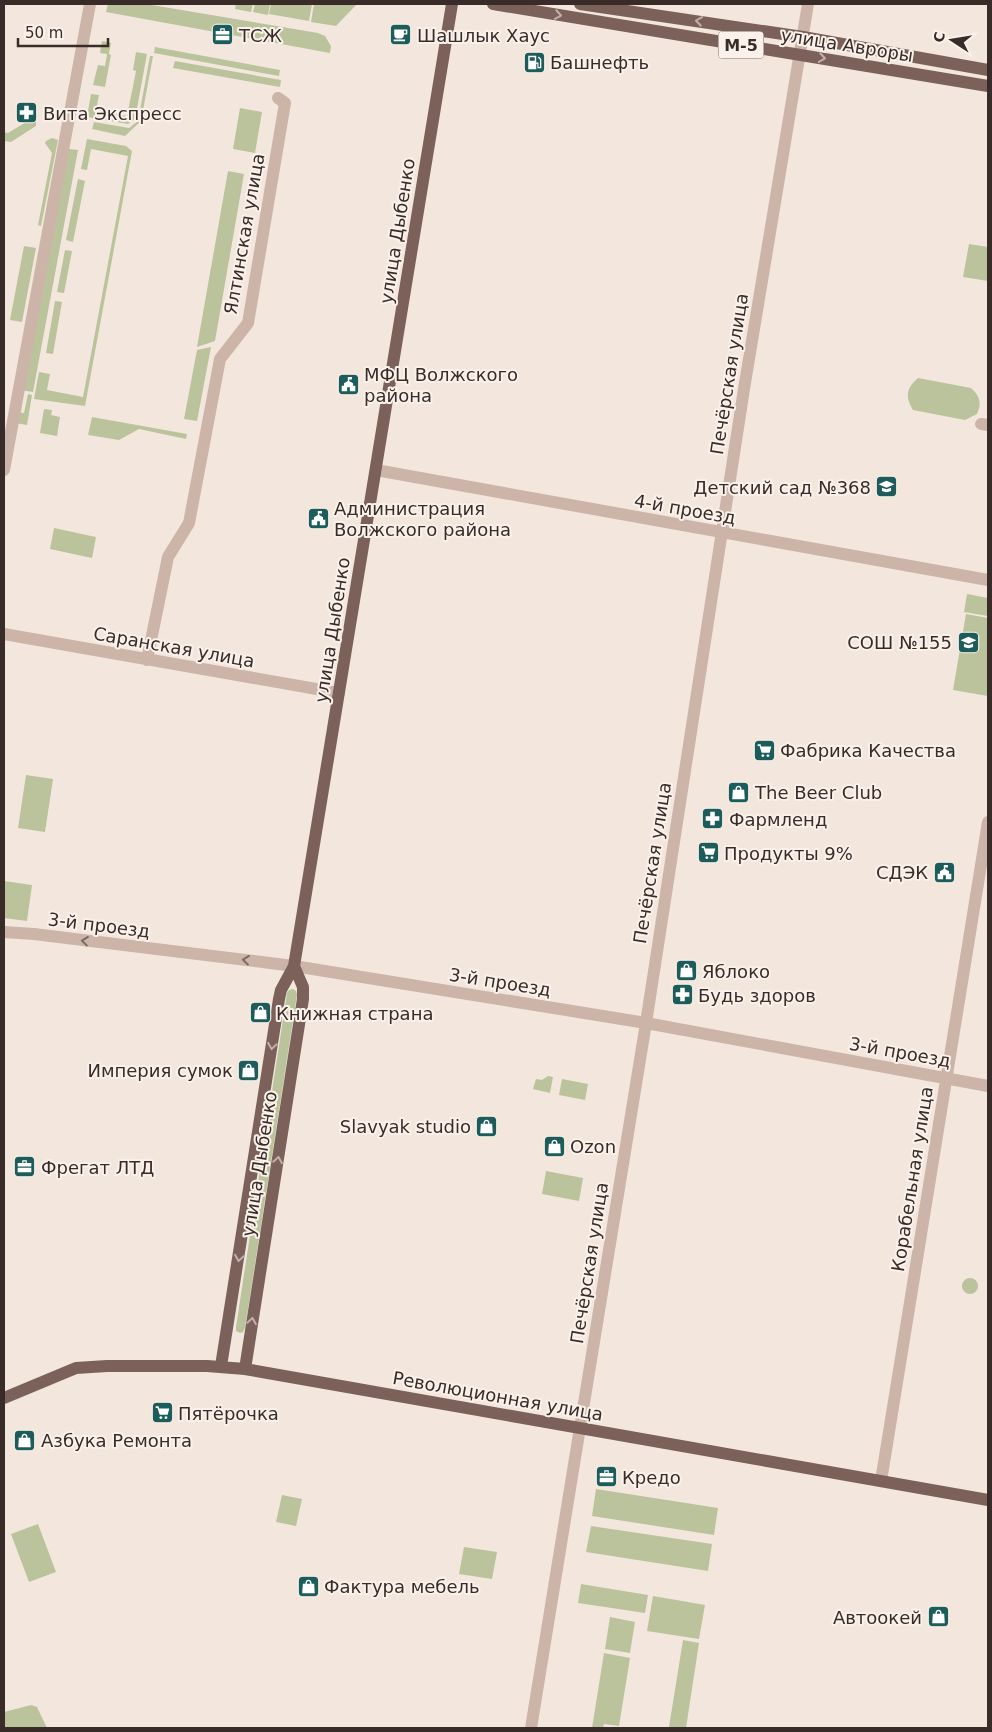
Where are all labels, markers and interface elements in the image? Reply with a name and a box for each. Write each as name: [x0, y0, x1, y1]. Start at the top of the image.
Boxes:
one-way arrow: [554, 9, 563, 19]
scale bar: [18, 15, 108, 47]
north arrow: [927, 15, 977, 65]
one-way arrow: [694, 17, 703, 27]
office icon: ТСЖ: [211, 23, 235, 47]
cafe icon: Шашлык Хаус: [389, 23, 413, 47]
text: 50 m: [25, 24, 63, 42]
street label: улица Авроры: [779, 24, 915, 66]
place label: ТСЖ: [238, 25, 283, 46]
place label: Шашлык Хаус: [417, 25, 550, 46]
text: С: [930, 31, 948, 44]
road number: М-5: [718, 32, 764, 58]
fuel station icon: Башнефть: [522, 50, 546, 74]
place label: Башнефть: [550, 52, 649, 73]
one-way arrow: [818, 53, 827, 63]
pharmacy icon: Вита Экспресс: [15, 101, 39, 125]
place label: Вита Экспресс: [43, 103, 182, 124]
street label: Ялтинская улица: [219, 152, 269, 316]
street label: улица Дыбенко: [375, 157, 419, 305]
street label: Печёрская улица: [706, 292, 752, 456]
place label: МФЦ Волжского района: [364, 364, 518, 406]
public building icon: МФЦ Волжского района: [336, 372, 360, 396]
school or university icon: Детский сад №368: [875, 475, 899, 499]
place label: Детский сад №368: [693, 477, 871, 498]
street label: 4-й проезд: [633, 490, 737, 528]
place label: Администрация Волжского района: [334, 498, 511, 540]
public building icon: Администрация Волжского района: [306, 506, 330, 530]
street label: улица Дыбенко: [310, 556, 354, 704]
street label: Саранская улица: [92, 622, 256, 672]
school or university icon: СОШ №155: [956, 630, 980, 654]
place label: СОШ №155: [847, 632, 952, 653]
supermarket icon: Фабрика Качества: [752, 738, 776, 762]
place label: Фабрика Качества: [780, 740, 956, 761]
shop icon: The Beer Club: [727, 780, 751, 804]
street label: Печёрская улица: [629, 781, 675, 945]
place label: The Beer Club: [754, 782, 882, 803]
pharmacy icon: Фармленд: [701, 807, 725, 831]
place label: Фармленд: [729, 809, 827, 830]
supermarket icon: Продукты 9%: [696, 841, 720, 865]
place label: Продукты 9%: [724, 843, 853, 864]
public building icon: СДЭК: [932, 860, 956, 884]
place label: СДЭК: [876, 862, 928, 883]
street label: 3-й проезд: [47, 908, 151, 942]
one-way arrow: [80, 936, 89, 946]
one-way arrow: [242, 955, 250, 966]
shop icon: Яблоко: [674, 959, 698, 983]
place label: Яблоко: [702, 961, 770, 982]
street label: 3-й проезд: [448, 964, 552, 1000]
pharmacy icon: Будь здоров: [670, 983, 694, 1007]
place label: Будь здоров: [698, 985, 816, 1006]
shop icon: Книжная страна: [248, 1001, 272, 1025]
place label: Книжная страна: [276, 1003, 433, 1024]
street label: 3-й проезд: [848, 1033, 952, 1071]
one-way arrow: [267, 1042, 278, 1050]
shop icon: Империя сумок: [237, 1058, 261, 1082]
place label: Империя сумок: [87, 1060, 233, 1081]
street label: Корабельная улица: [887, 1085, 937, 1273]
street label: улица Дыбенко: [237, 1090, 281, 1238]
shop icon: Slavyak studio: [475, 1114, 499, 1138]
place label: Slavyak studio: [340, 1116, 471, 1137]
shop icon: Ozon: [542, 1134, 566, 1158]
place label: Ozon: [570, 1136, 616, 1157]
office icon: Фрегат ЛТД: [13, 1155, 37, 1179]
one-way arrow: [272, 1156, 283, 1164]
place label: Фрегат ЛТД: [41, 1157, 154, 1178]
street label: Печёрская улица: [566, 1181, 612, 1345]
one-way arrow: [234, 1254, 244, 1263]
one-way arrow: [246, 1316, 257, 1324]
street label: Революционная улица: [391, 1367, 605, 1425]
supermarket icon: Пятёрочка: [150, 1401, 174, 1425]
place label: Пятёрочка: [178, 1403, 279, 1424]
shop icon: Азбука Ремонта: [13, 1428, 37, 1452]
place label: Азбука Ремонта: [41, 1430, 192, 1451]
office icon: Кредо: [594, 1465, 618, 1489]
place label: Кредо: [622, 1467, 681, 1488]
shop icon: Фактура мебель: [296, 1574, 320, 1598]
place label: Фактура мебель: [324, 1576, 480, 1597]
shop icon: Автоокей: [926, 1605, 950, 1629]
place label: Автоокей: [833, 1607, 922, 1628]

